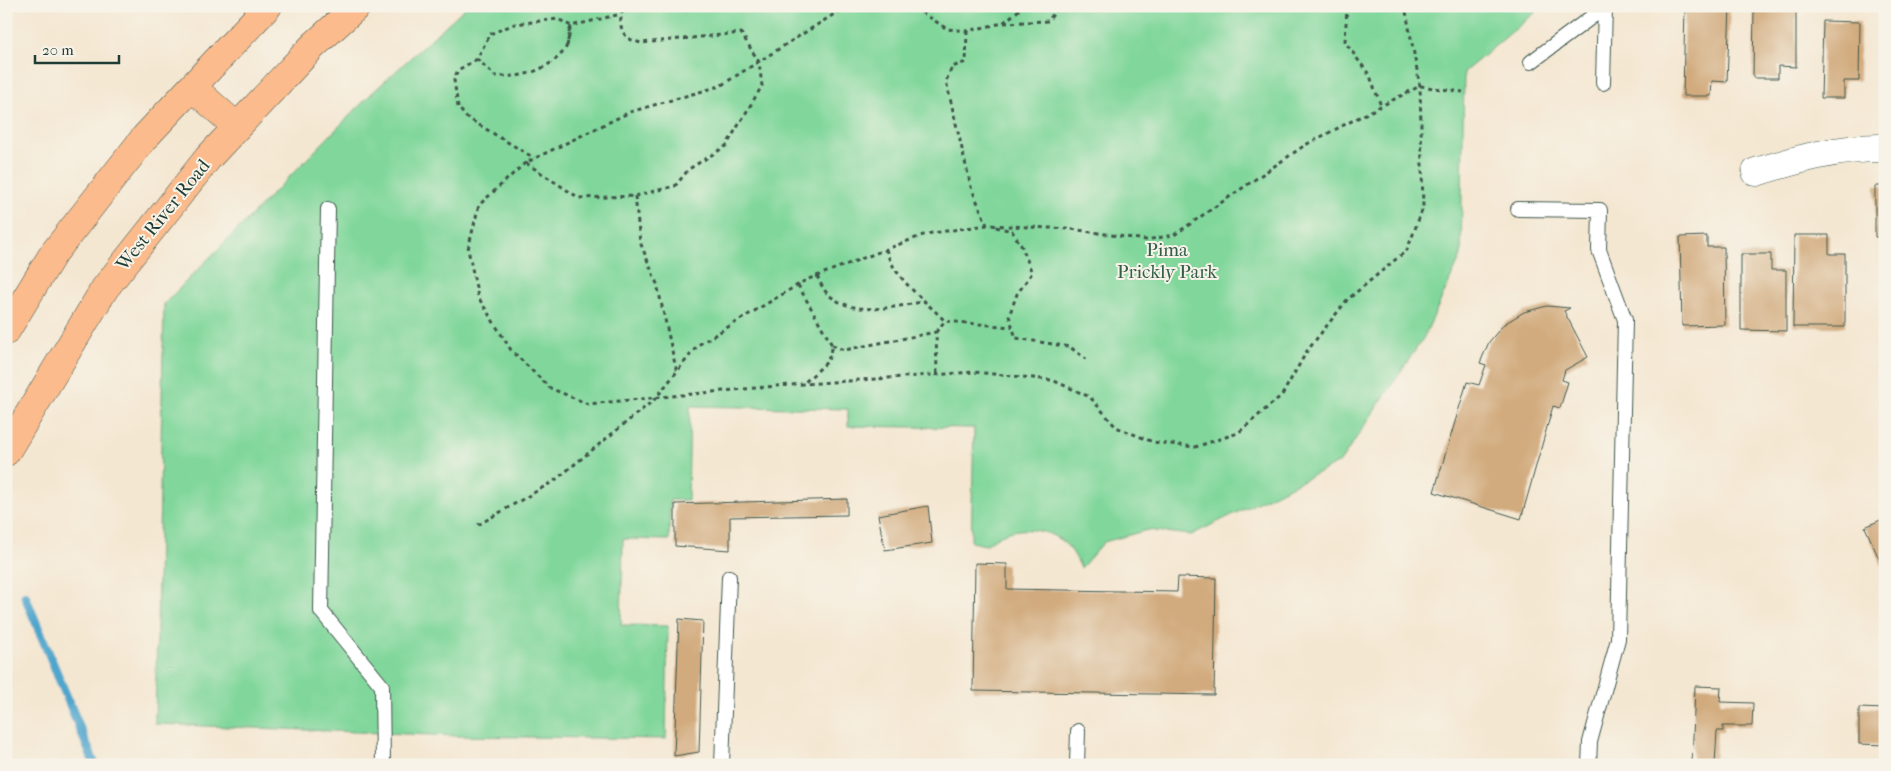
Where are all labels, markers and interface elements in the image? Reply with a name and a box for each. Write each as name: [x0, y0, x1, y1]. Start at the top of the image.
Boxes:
scale bar: [35, 32, 119, 64]
text: 20 m: [42, 41, 74, 59]
street label: West River Road: [111, 154, 215, 276]
park label: Pima Prickly Park: [1117, 239, 1217, 283]

